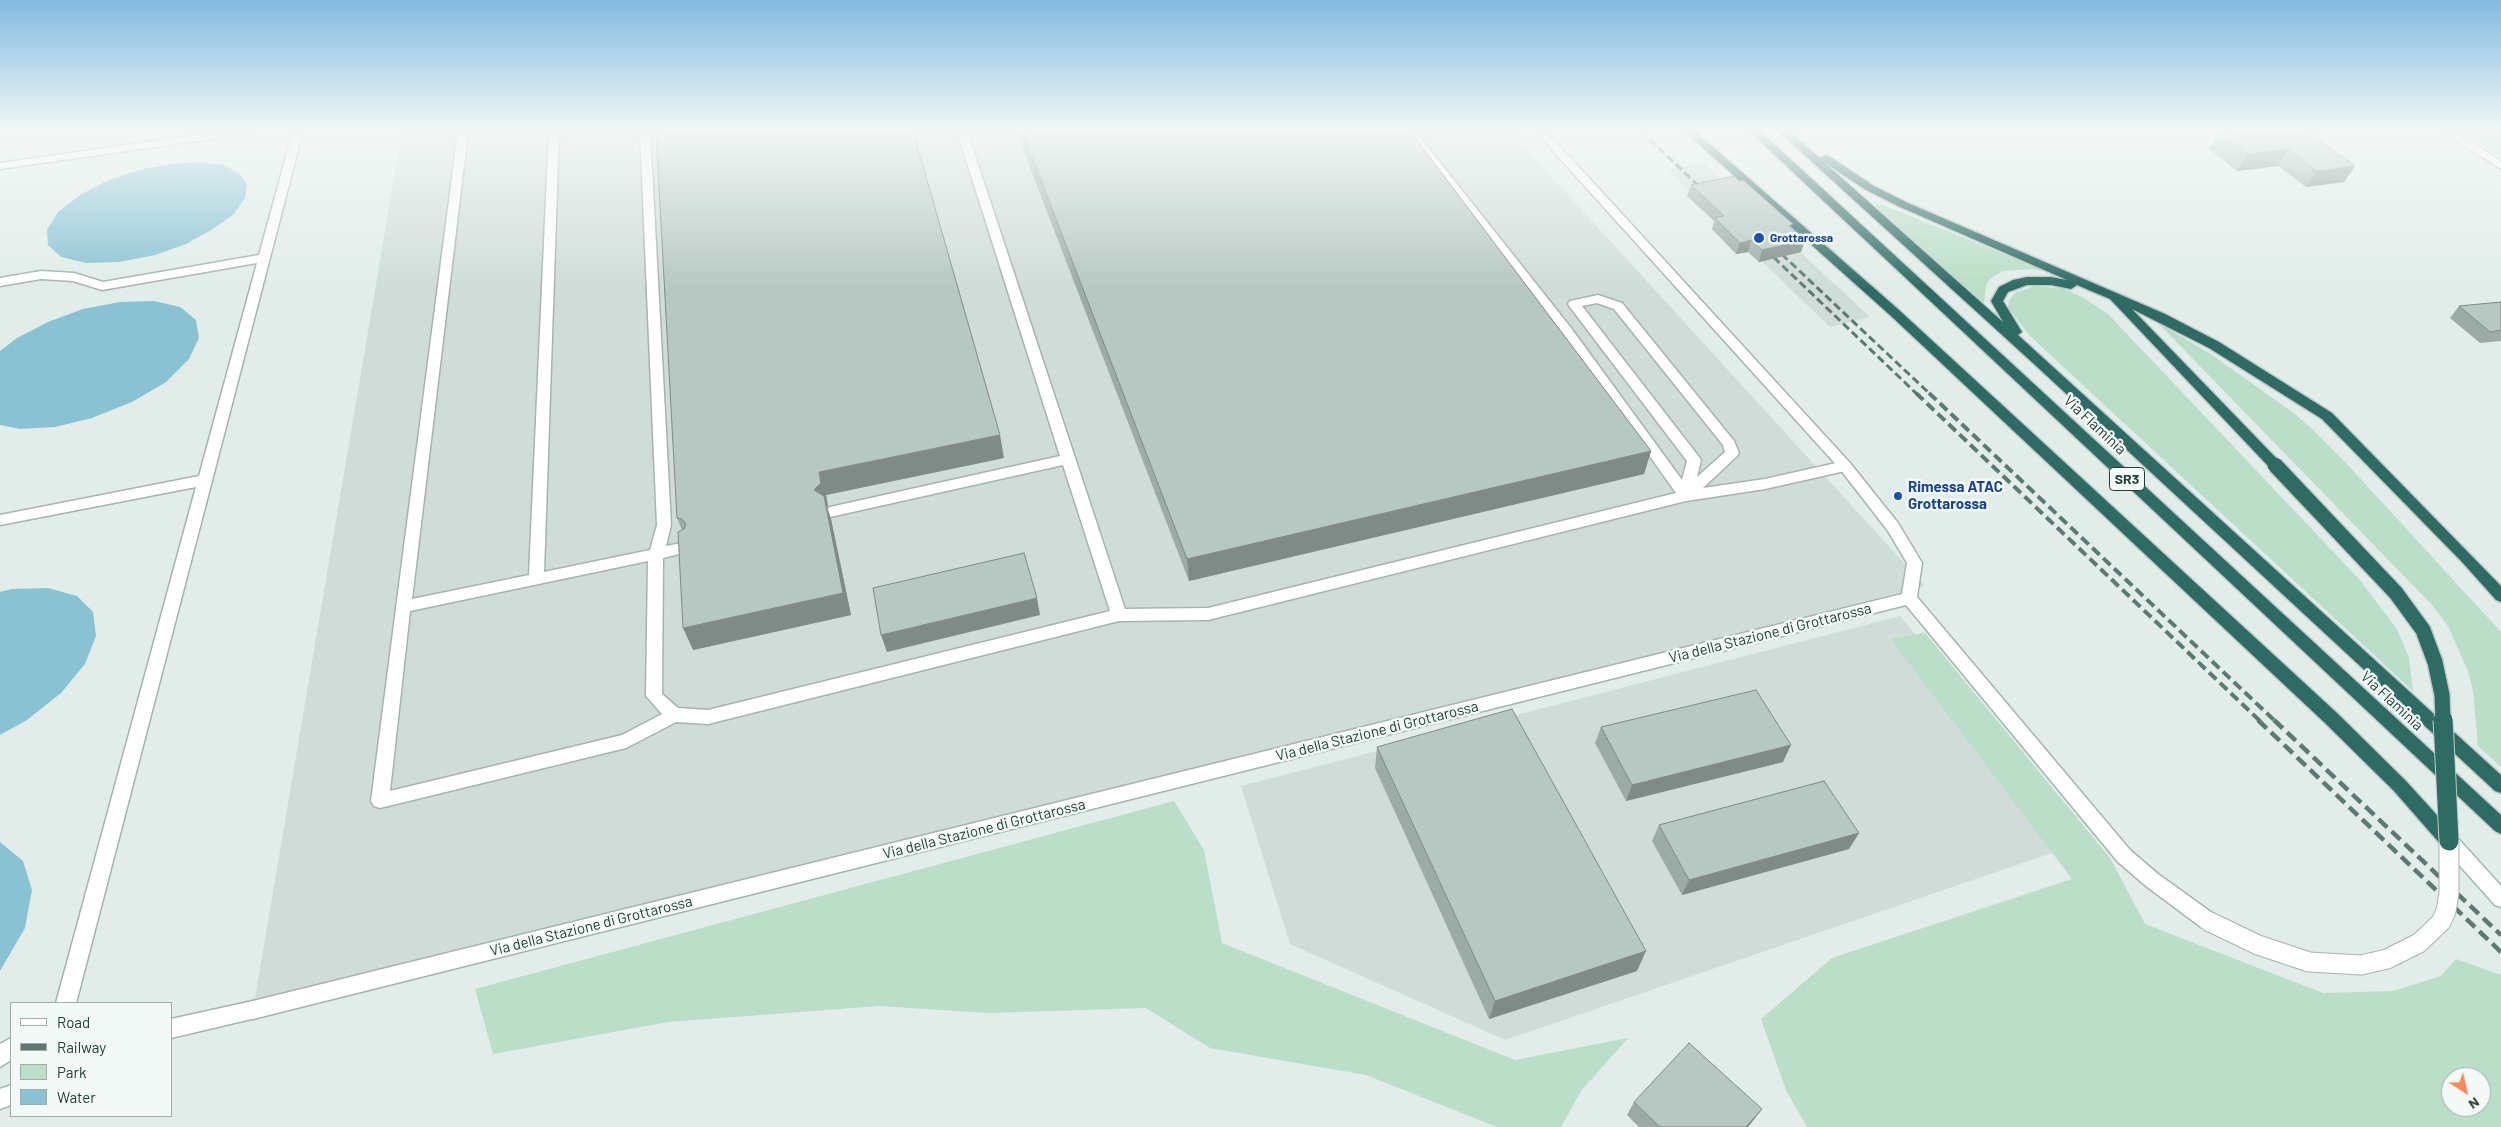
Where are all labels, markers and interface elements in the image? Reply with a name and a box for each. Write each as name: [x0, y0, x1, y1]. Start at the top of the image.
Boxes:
marker: Grottarossa: [1752, 231, 1766, 245]
place label: Grottarossa: [1770, 231, 1833, 245]
street label: Via Flaminia: [2060, 392, 2130, 458]
road number: SR3: [2110, 468, 2144, 490]
place label: Rimessa ATAC Grottarossa: [1908, 478, 2003, 513]
marker: Rimessa ATAC Grottarossa: [1892, 490, 1904, 502]
street label: Via della Stazione di Grottarossa: [1667, 599, 1873, 667]
street label: Via Flaminia: [2357, 668, 2427, 734]
street label: Via della Stazione di Grottarossa: [1274, 697, 1480, 765]
street label: Via della Stazione di Grottarossa: [881, 795, 1087, 863]
street label: Via della Stazione di Grottarossa: [488, 892, 694, 960]
legend: [10, 1002, 172, 1117]
text: Road: [57, 1013, 90, 1031]
text: Railway: [57, 1038, 106, 1056]
text: Park: [57, 1063, 86, 1081]
north arrow: [2441, 1067, 2491, 1117]
text: Water: [57, 1088, 96, 1106]
text: N: [2466, 1094, 2483, 1114]

